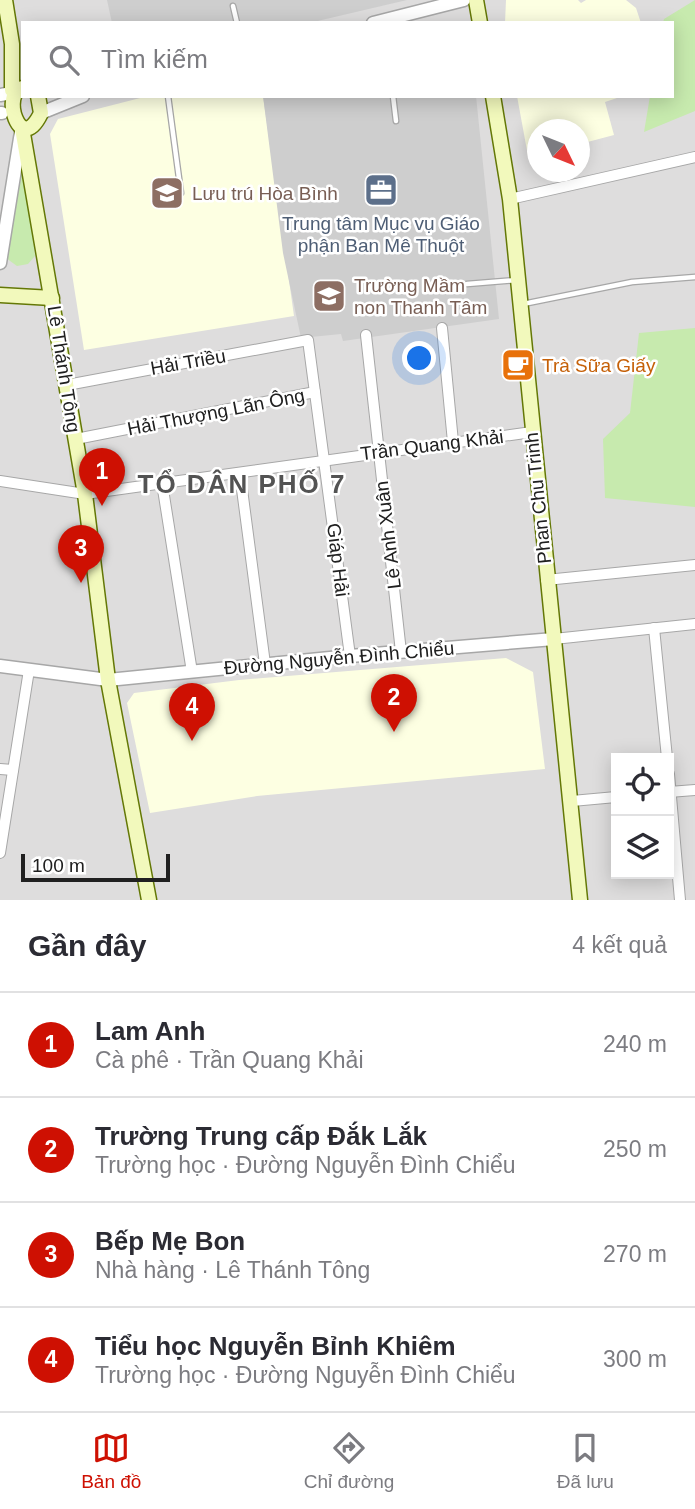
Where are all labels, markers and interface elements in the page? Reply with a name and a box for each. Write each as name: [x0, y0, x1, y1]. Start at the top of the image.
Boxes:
search box: [21, 21, 674, 98]
icon: search: [45, 41, 83, 79]
text: Tìm kiếm: [101, 44, 208, 74]
north arrow: [527, 119, 590, 182]
office icon: Trung tâm Mục vụ Giáo phận Ban Mê Thuột: [362, 171, 400, 209]
school or university icon: Lưu trú Hòa Bình: [148, 174, 186, 212]
place label: Lưu trú Hòa Bình: [192, 183, 338, 204]
place label: Trung tâm Mục vụ Giáo phận Ban Mê Thuột: [282, 213, 480, 256]
place label: Trường Mầm non Thanh Tâm: [354, 275, 487, 318]
school or university icon: Trường Mầm non Thanh Tâm: [310, 277, 348, 315]
street label: Lê Thánh Tông: [44, 304, 84, 434]
your location: [402, 341, 436, 375]
street label: Hải Triều: [149, 345, 227, 379]
cafe icon: Trà Sữa Giấy: [499, 346, 537, 384]
place label: Trà Sữa Giấy: [542, 355, 656, 376]
street label: Hải Thượng Lãn Ông: [126, 385, 306, 439]
street label: Trần Quang Khải: [359, 426, 505, 464]
street label: Phan Chu Trinh: [521, 431, 555, 565]
pin: 1: [79, 448, 125, 506]
district label: TỔ DÂN PHỐ 7: [138, 469, 346, 499]
street label: Lê Anh Xuân: [371, 480, 405, 590]
street label: Giáp Hải: [323, 522, 353, 598]
pin: 3: [58, 525, 104, 583]
street label: Đường Nguyễn Đình Chiểu: [223, 637, 455, 679]
pin: 2: [371, 674, 417, 732]
pin: 4: [169, 683, 215, 741]
map controls: [611, 753, 674, 879]
button: locate: [611, 753, 674, 816]
button: layers: [611, 816, 674, 879]
scale bar: [21, 851, 170, 883]
text: 100 m: [32, 855, 85, 876]
text: Gần đây: [28, 929, 146, 962]
text: 4 kết quả: [572, 932, 667, 958]
text: Lam Anh: [95, 1016, 205, 1046]
text: 1: [45, 1031, 57, 1057]
text: 240 m: [603, 1031, 667, 1057]
text: Cà phê · Trần Quang Khải: [95, 1047, 364, 1073]
text: Trường Trung cấp Đắk Lắk: [95, 1121, 427, 1151]
text: 2: [45, 1136, 57, 1162]
text: 250 m: [603, 1136, 667, 1162]
text: Trường học · Đường Nguyễn Đình Chiểu: [95, 1152, 516, 1178]
text: Bếp Mẹ Bon: [95, 1226, 245, 1256]
text: 3: [45, 1241, 57, 1267]
text: 270 m: [603, 1241, 667, 1267]
text: Nhà hàng · Lê Thánh Tông: [95, 1257, 370, 1283]
text: Tiểu học Nguyễn Bỉnh Khiêm: [95, 1331, 456, 1361]
text: 4: [45, 1346, 57, 1372]
text: 300 m: [603, 1346, 667, 1372]
text: Trường học · Đường Nguyễn Đình Chiểu: [95, 1362, 516, 1388]
tab: Bản đồ: [81, 1429, 141, 1493]
tab: Chỉ đường: [304, 1429, 394, 1493]
tab: Đã lưu: [557, 1429, 614, 1493]

